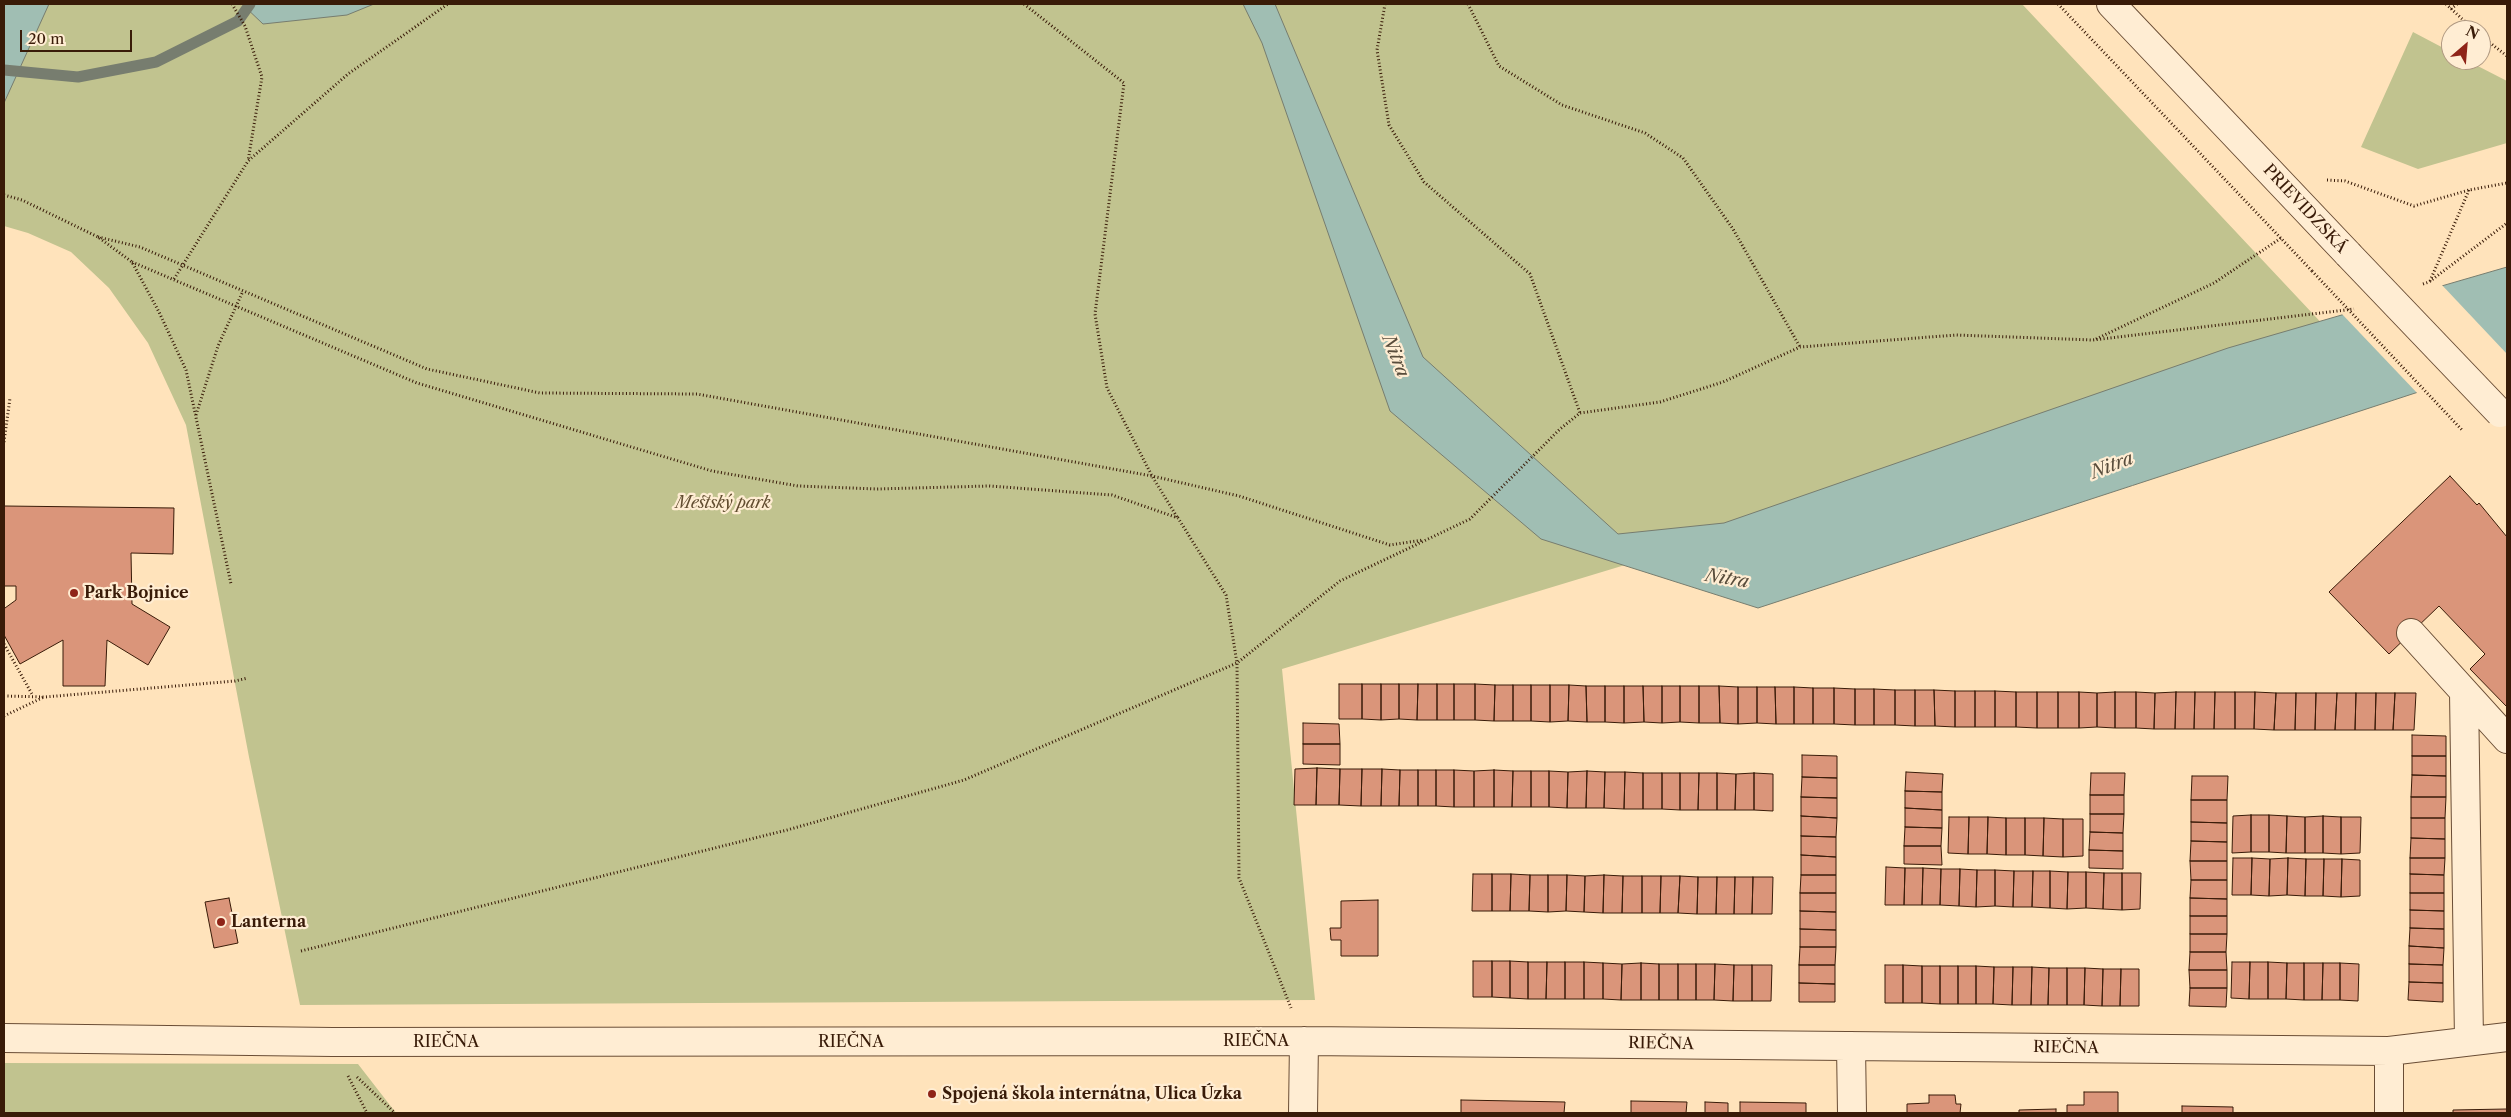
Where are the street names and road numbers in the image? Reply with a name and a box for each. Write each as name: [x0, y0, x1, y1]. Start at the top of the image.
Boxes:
street label: PRIEVIDZSKÁ: [2259, 161, 2351, 257]
street label: RIEČNA: [1223, 1031, 1289, 1051]
street label: RIEČNA: [413, 1032, 479, 1052]
street label: RIEČNA: [818, 1032, 884, 1052]
street label: RIEČNA: [1628, 1034, 1694, 1054]
street label: RIEČNA: [2033, 1038, 2099, 1058]

